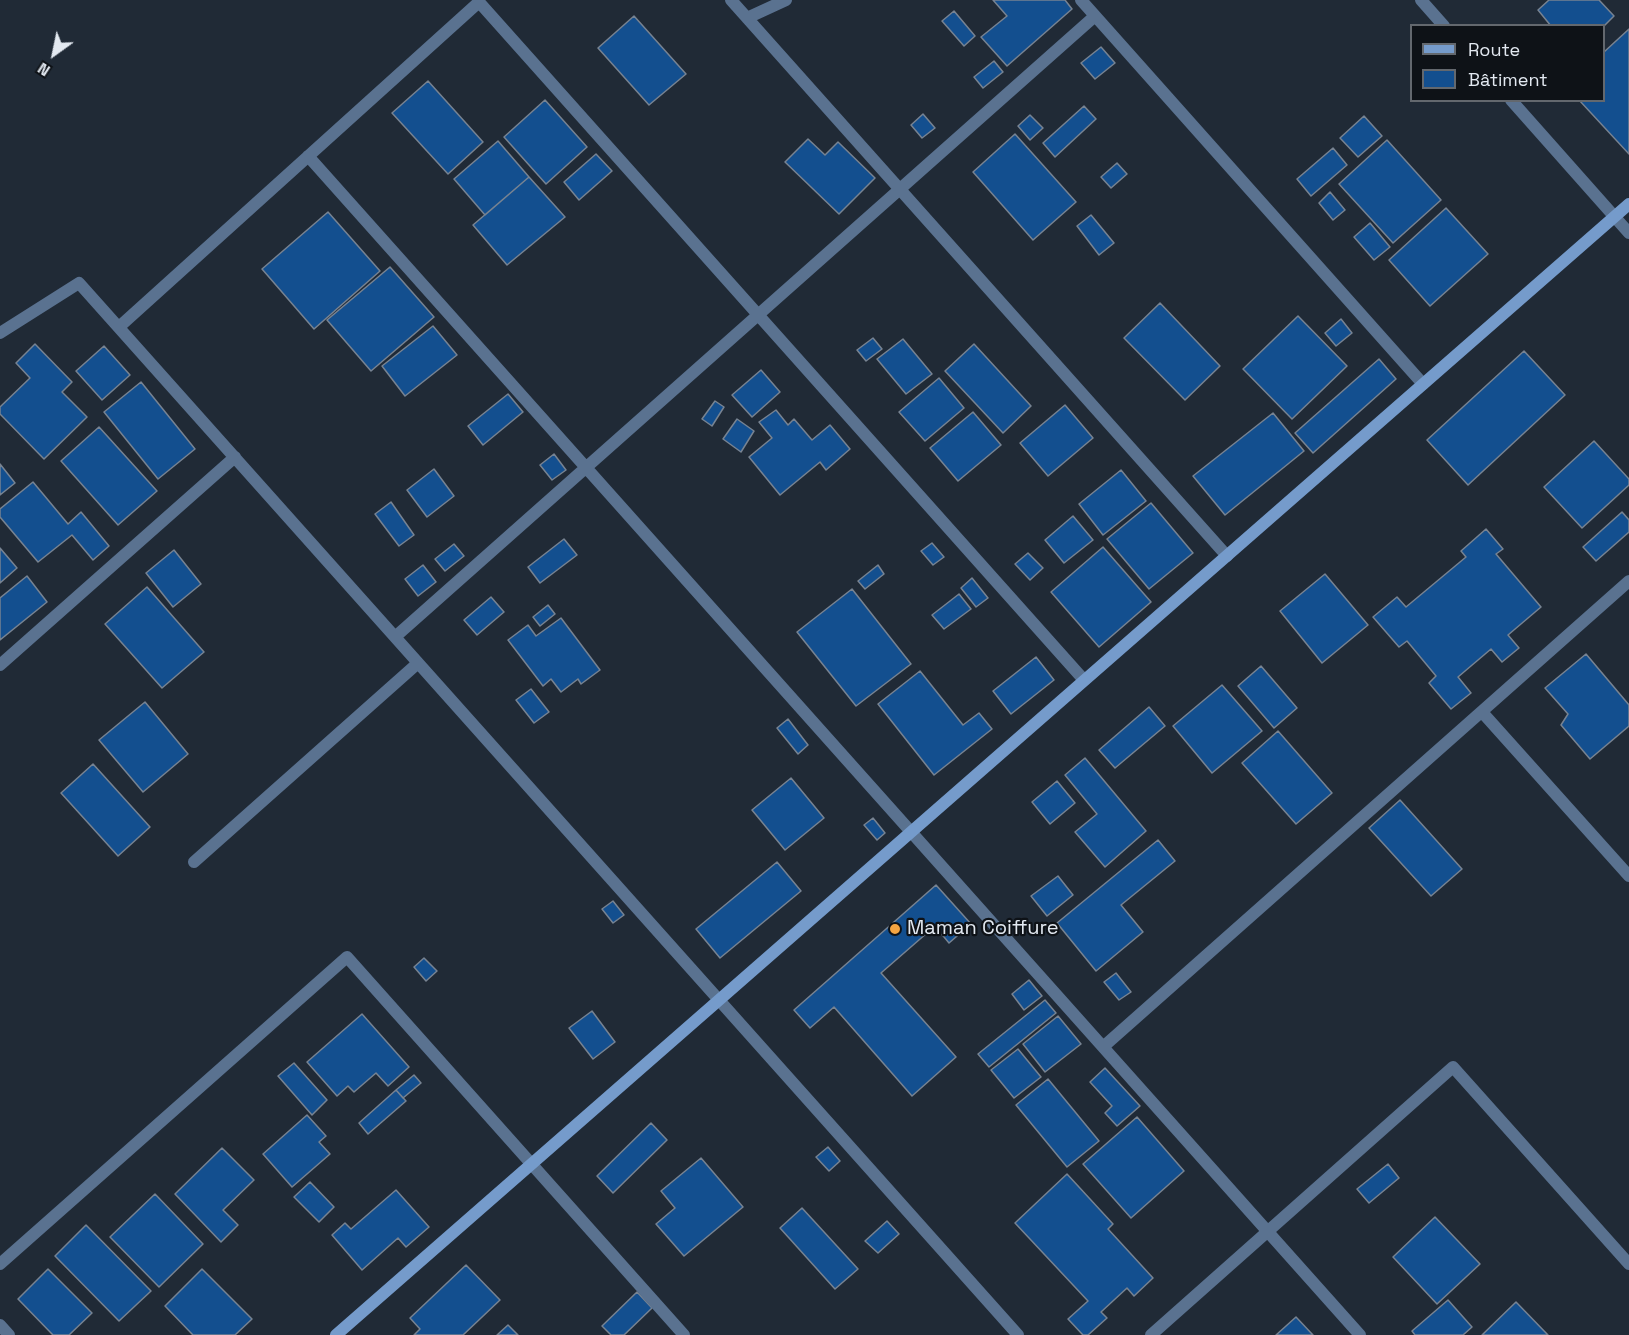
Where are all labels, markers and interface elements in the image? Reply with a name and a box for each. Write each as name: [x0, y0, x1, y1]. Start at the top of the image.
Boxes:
north arrow: [24, 24, 84, 84]
legend: [1410, 24, 1605, 102]
text: Route: [1468, 38, 1520, 61]
text: N: [34, 58, 54, 81]
text: Bâtiment: [1468, 68, 1548, 91]
place label: Maman Coiffure: [907, 917, 1059, 941]
marker: Maman Coiffure: [888, 922, 902, 936]

